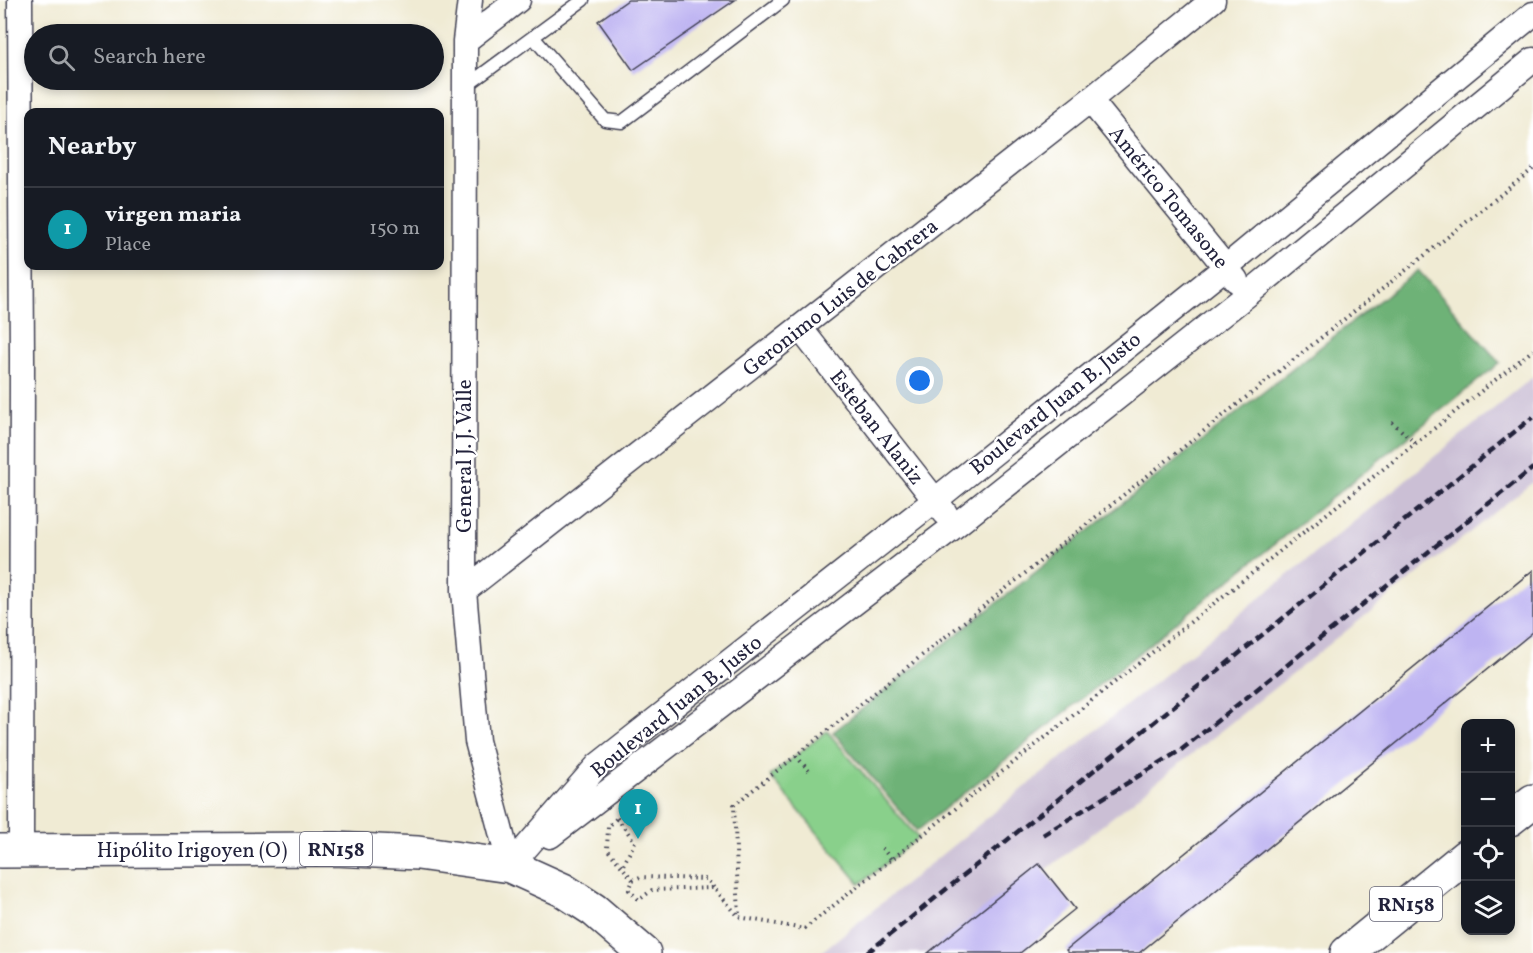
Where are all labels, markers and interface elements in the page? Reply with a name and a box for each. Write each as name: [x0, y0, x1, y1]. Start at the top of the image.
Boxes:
search box: [24, 24, 444, 90]
icon: search: [45, 41, 78, 74]
text: Search here: [93, 42, 206, 73]
street label: Américo Tomasone: [1101, 120, 1235, 276]
text: Nearby: [48, 129, 137, 165]
text: virgen maria: [105, 200, 241, 231]
street label: Geronimo Luis de Cabrera: [737, 213, 945, 384]
text: 1: [63, 215, 72, 243]
text: 150 m: [369, 215, 420, 243]
text: Place: [105, 231, 151, 259]
street label: Boulevard Juan B. Justo: [964, 326, 1148, 482]
street label: Esteban Alaniz: [822, 365, 930, 491]
your location: [905, 366, 934, 395]
street label: General J. J. Valle: [451, 379, 480, 533]
street label: Boulevard Juan B. Justo: [585, 629, 769, 785]
map controls: [1461, 719, 1515, 935]
button: +: [1461, 719, 1515, 773]
button: −: [1461, 773, 1515, 827]
pin: 1: [618, 790, 658, 839]
button: locate: [1461, 827, 1515, 881]
road number: RN158: [300, 832, 372, 866]
street label: Hipólito Irigoyen (O): [97, 837, 287, 866]
button: layers: [1461, 881, 1515, 935]
road number: RN158: [1370, 887, 1442, 921]

